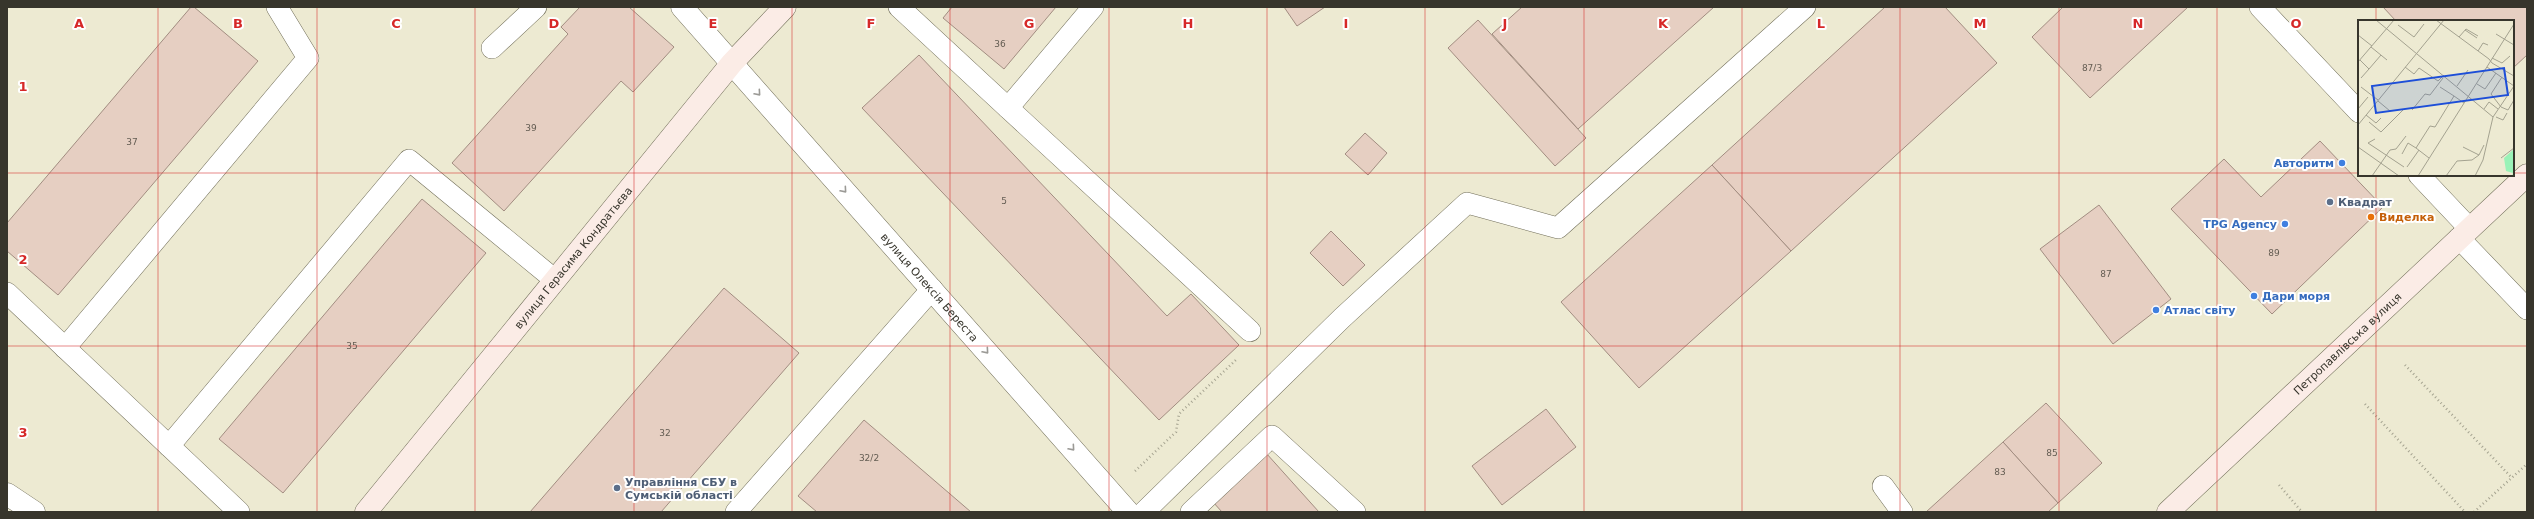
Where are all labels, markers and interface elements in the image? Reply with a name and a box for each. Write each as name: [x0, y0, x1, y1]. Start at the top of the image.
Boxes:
text: A: [74, 16, 84, 31]
text: B: [233, 16, 243, 31]
text: C: [391, 16, 401, 31]
text: D: [549, 16, 560, 31]
text: E: [709, 16, 717, 31]
text: F: [867, 16, 875, 31]
text: G: [1024, 16, 1034, 31]
text: H: [1183, 16, 1193, 31]
text: I: [1344, 16, 1348, 31]
text: J: [1502, 16, 1507, 31]
text: K: [1658, 16, 1669, 31]
text: L: [1817, 16, 1825, 31]
text: M: [1974, 16, 1986, 31]
text: N: [2133, 16, 2143, 31]
text: O: [2290, 16, 2302, 31]
inset map: [2358, 20, 2514, 176]
house number: 36: [994, 39, 1006, 49]
house number: 87/3: [2082, 63, 2102, 73]
text: 1: [18, 79, 28, 94]
one-way arrow: [753, 88, 760, 95]
house number: 39: [525, 123, 537, 133]
house number: 37: [126, 137, 138, 147]
place label: Авторитм: [2274, 157, 2334, 170]
marker: Авторитм: [2337, 158, 2347, 168]
street label: вулиця Герасима Кондратьєва: [512, 184, 635, 331]
one-way arrow: [839, 185, 847, 193]
house number: 5: [1001, 196, 1007, 206]
place label: Квадрат: [2338, 196, 2393, 209]
marker: Квадрат: [2325, 197, 2335, 207]
place label: Виделка: [2379, 211, 2434, 224]
marker: Виделка: [2366, 212, 2376, 222]
place label: TPG Agency: [2203, 218, 2277, 231]
marker: TPG Agency: [2280, 219, 2290, 229]
street label: вулиця Олексія Береста: [878, 230, 981, 344]
house number: 89: [2268, 248, 2280, 258]
text: 2: [18, 252, 28, 267]
house number: 87: [2100, 269, 2112, 279]
place label: Дари моря: [2262, 290, 2330, 303]
street label: Петропавлівська вулиця: [2291, 290, 2404, 397]
marker: Дари моря: [2249, 291, 2259, 301]
place label: Атлас світу: [2164, 304, 2236, 317]
marker: Атлас світу: [2151, 305, 2161, 315]
house number: 35: [346, 341, 358, 351]
one-way arrow: [981, 346, 988, 353]
text: 3: [18, 425, 28, 440]
house number: 32: [659, 428, 671, 438]
one-way arrow: [1067, 443, 1074, 451]
house number: 85: [2046, 448, 2058, 458]
house number: 32/2: [859, 453, 879, 463]
house number: 83: [1994, 467, 2006, 477]
place label: Управління СБУ в Сумській області: [625, 476, 737, 502]
marker: Управління СБУ в Сумській області: [612, 483, 622, 493]

